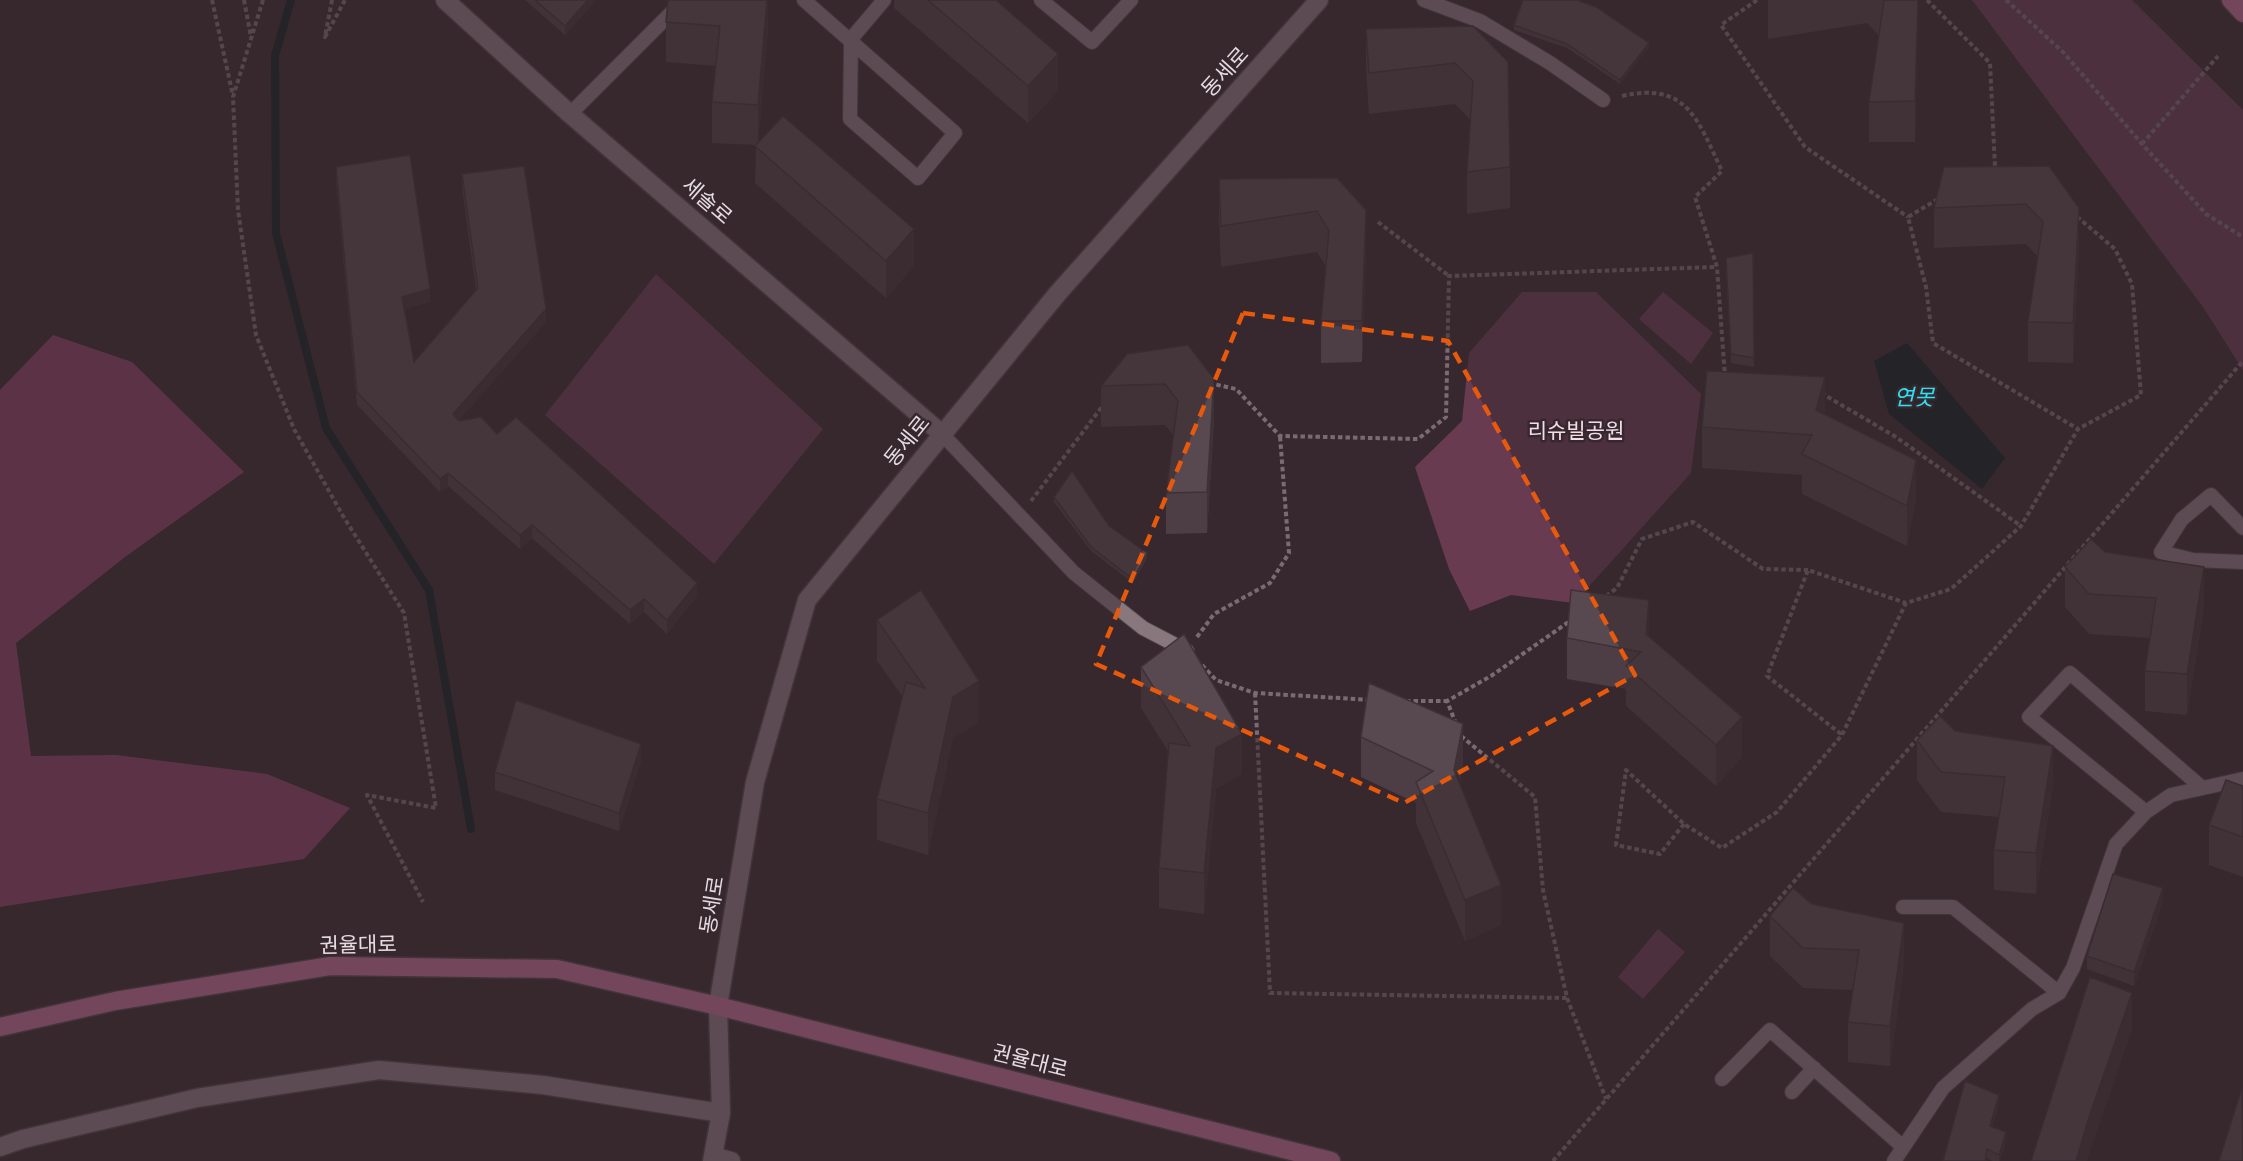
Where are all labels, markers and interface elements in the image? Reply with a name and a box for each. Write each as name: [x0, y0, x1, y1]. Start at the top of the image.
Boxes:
street label: 동세로: [1196, 42, 1253, 102]
street label: 세솔로: [677, 172, 737, 229]
water label: 연못: [1894, 384, 1936, 410]
street label: 동세로: [879, 410, 935, 471]
park label: 리슈빌공원: [1528, 418, 1624, 443]
street label: 동세로: [695, 874, 728, 936]
street label: 권율대로: [319, 931, 397, 958]
street label: 권율대로: [990, 1039, 1071, 1082]

